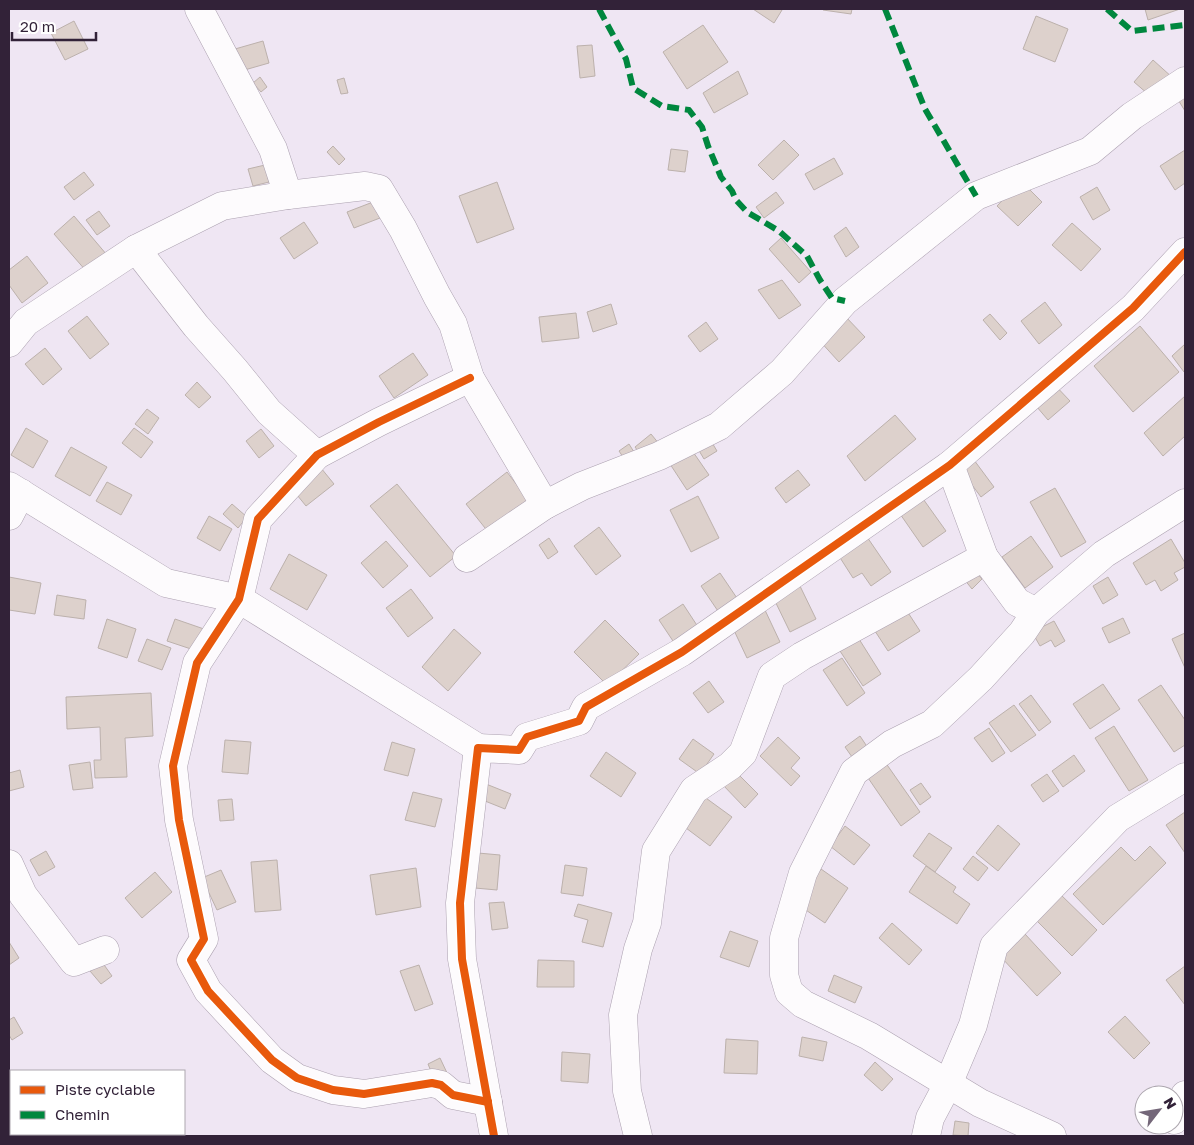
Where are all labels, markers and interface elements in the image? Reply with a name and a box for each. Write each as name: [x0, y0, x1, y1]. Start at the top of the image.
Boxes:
scale bar: [12, 10, 96, 42]
text: 20 m: [20, 17, 55, 35]
legend: [10, 1070, 185, 1135]
text: Piste cyclable: [55, 1080, 156, 1098]
north arrow: [1134, 1085, 1184, 1135]
text: N: [1161, 1094, 1181, 1112]
text: Chemin: [55, 1105, 110, 1123]

